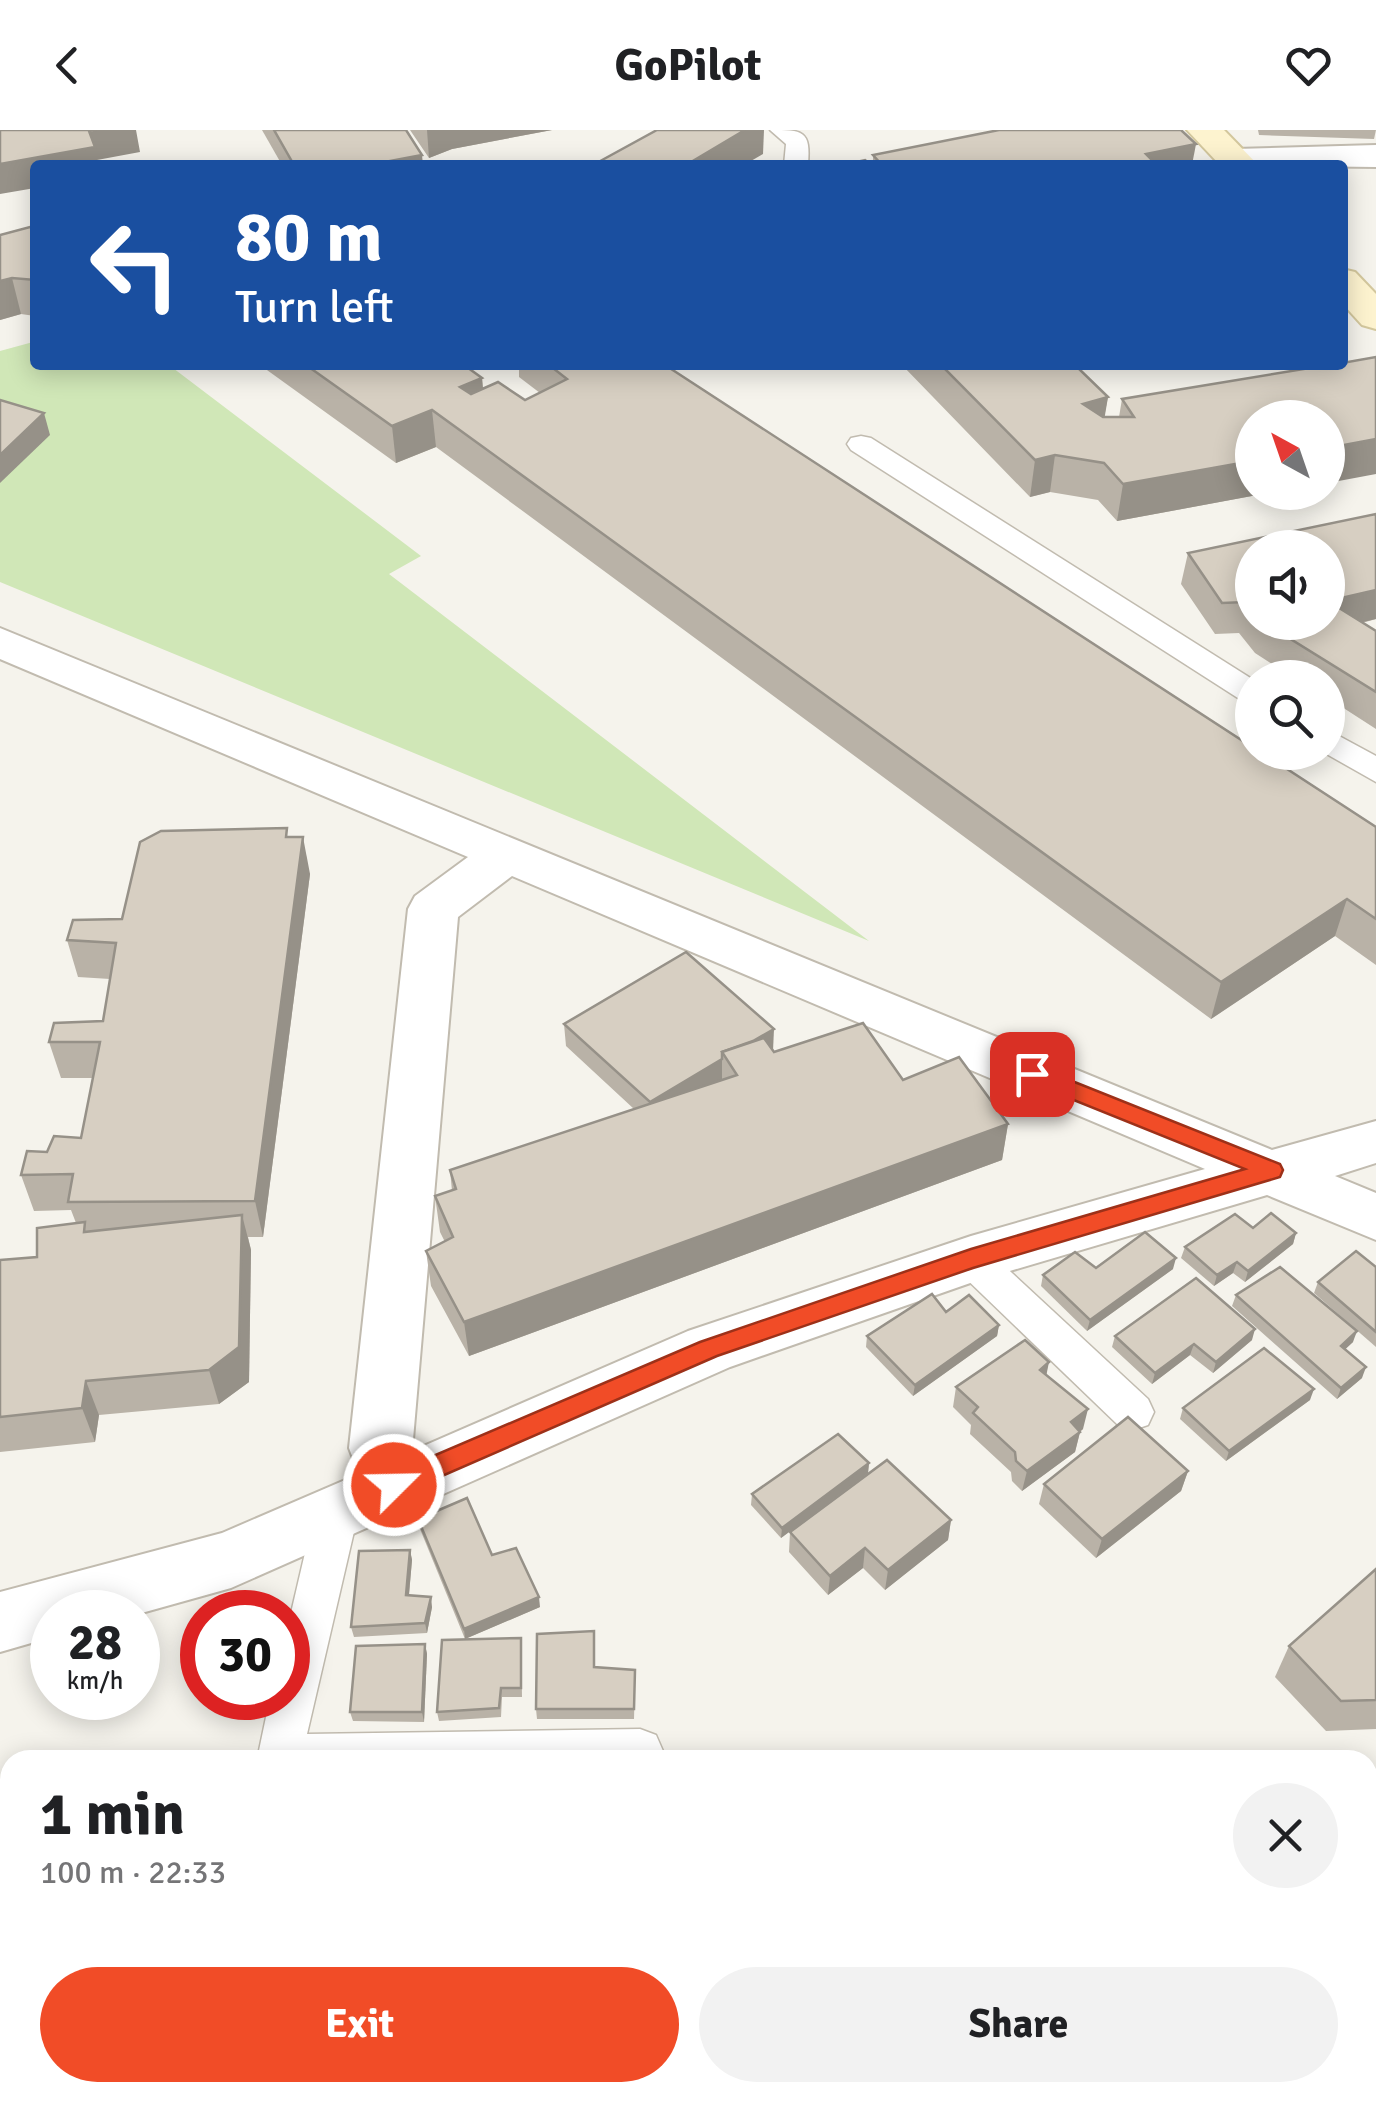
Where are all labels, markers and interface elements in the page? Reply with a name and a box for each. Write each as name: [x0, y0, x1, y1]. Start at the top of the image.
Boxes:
icon: back: [40, 38, 95, 93]
text: GoPilot: [615, 38, 761, 93]
icon: heart: [1281, 38, 1336, 93]
text: 80 m: [235, 194, 383, 280]
icon: left: [70, 200, 200, 330]
text: Turn left: [235, 280, 394, 335]
north arrow: [1235, 400, 1345, 510]
map controls: [1235, 400, 1345, 770]
button: sound: [1235, 530, 1345, 640]
button: search: [1235, 660, 1345, 770]
pin: [990, 1032, 1075, 1117]
icon: arrive: [1005, 1047, 1060, 1102]
position arrow: [342, 1433, 446, 1537]
speed limit sign: 30: [180, 1590, 310, 1720]
text: 28: [68, 1612, 122, 1674]
text: km/h: [67, 1665, 123, 1696]
text: 1 min: [40, 1778, 185, 1852]
button: close: [1233, 1783, 1338, 1888]
text: 100 m · 22:33: [40, 1853, 226, 1892]
button: Exit: [40, 1967, 679, 2082]
button: Share: [699, 1967, 1338, 2082]

